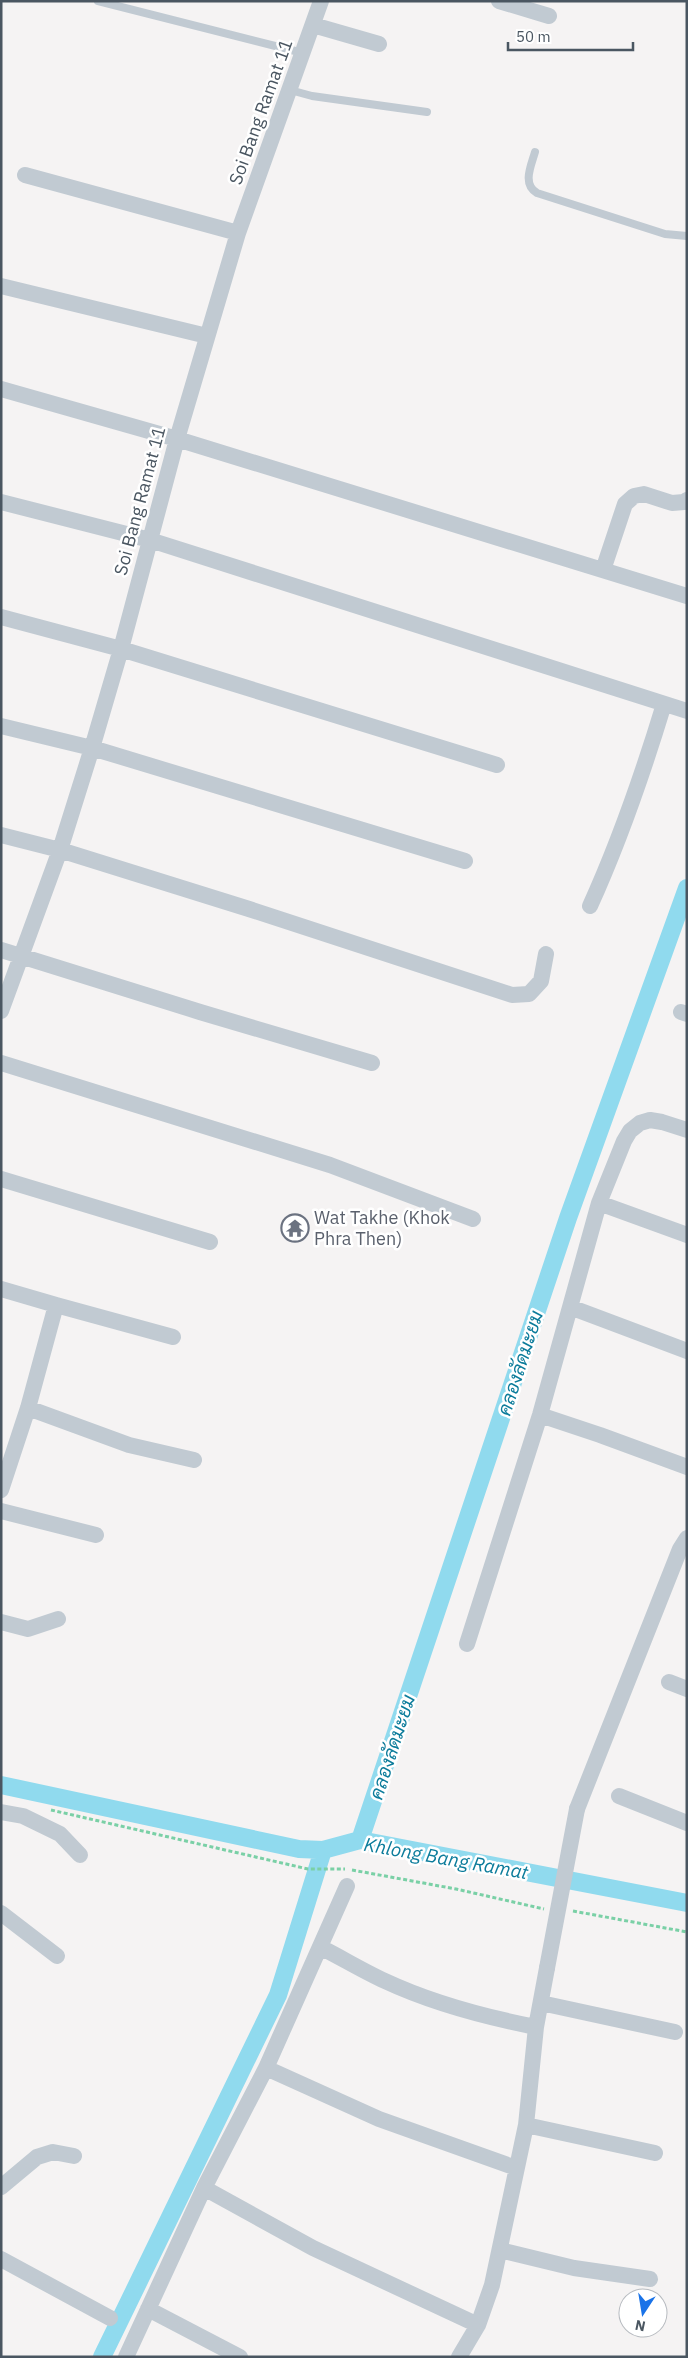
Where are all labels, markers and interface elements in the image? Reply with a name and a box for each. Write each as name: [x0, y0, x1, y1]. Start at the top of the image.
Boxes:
scale bar: [508, 20, 633, 52]
text: 50 m: [516, 27, 551, 46]
street label: Soi Bang Ramat 11: [224, 36, 298, 188]
street label: Soi Bang Ramat 11: [109, 424, 170, 578]
place label: Wat Takhe (Khok Phra Then): [314, 1206, 450, 1250]
temple icon: Wat Takhe (Khok Phra Then): [280, 1213, 310, 1243]
water label: คลองลัดมะยม: [492, 1307, 548, 1418]
water label: คลองลัดมะยม: [364, 1691, 420, 1802]
water label: Khlong Bang Ramat: [362, 1832, 531, 1884]
north arrow: [618, 2288, 668, 2338]
text: N: [633, 2316, 647, 2336]

